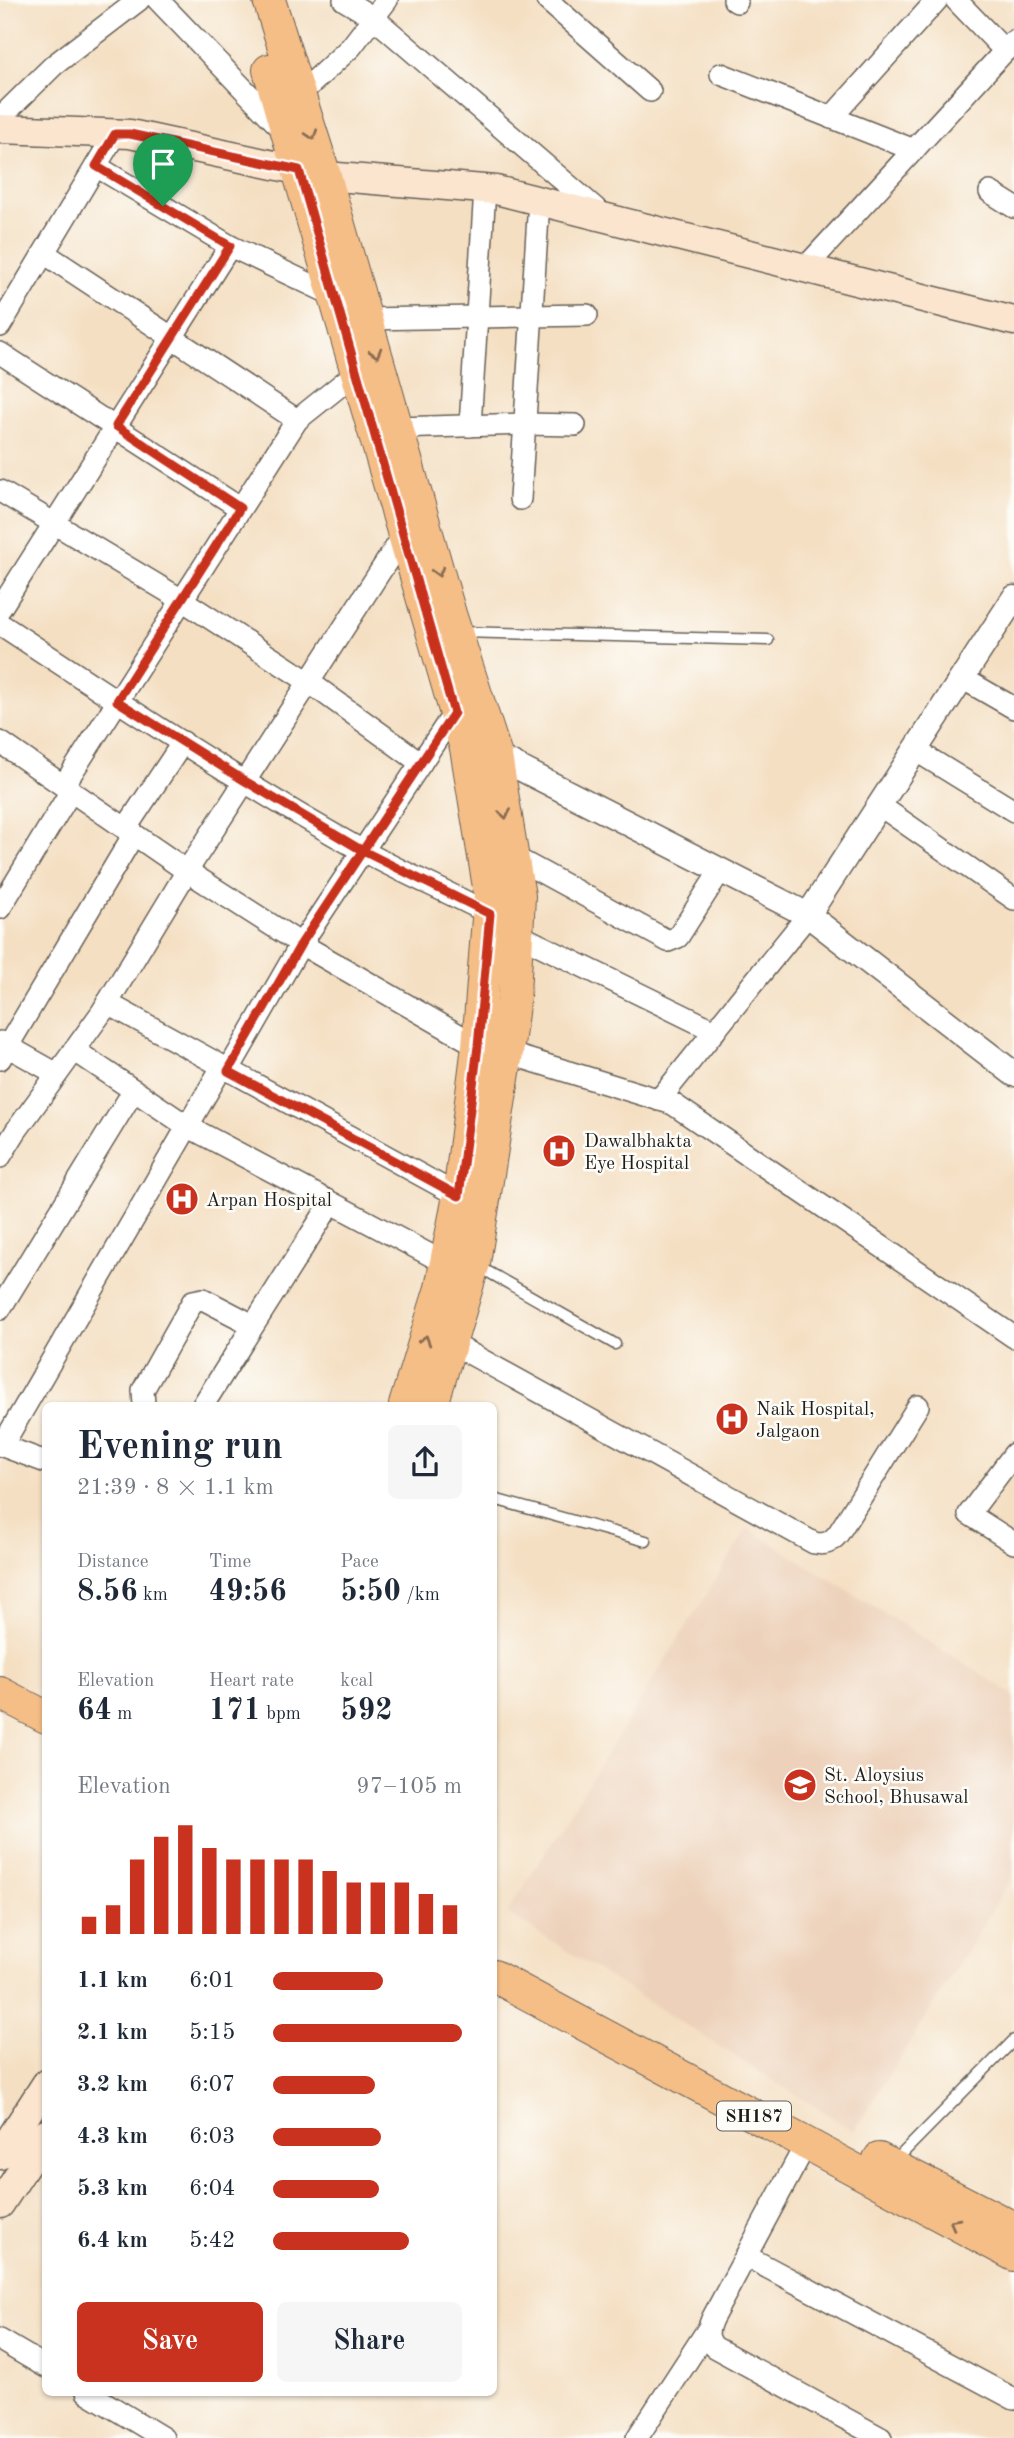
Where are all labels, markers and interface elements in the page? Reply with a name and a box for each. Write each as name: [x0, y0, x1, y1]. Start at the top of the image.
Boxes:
one-way arrow: [304, 128, 318, 141]
pin: [133, 134, 193, 206]
icon: arrive: [144, 145, 182, 183]
one-way arrow: [367, 347, 382, 359]
one-way arrow: [429, 566, 444, 578]
one-way arrow: [497, 809, 512, 820]
hospital icon: Dawalbhakta Eye Hospital: [540, 1132, 578, 1170]
place label: Dawalbhakta Eye Hospital: [584, 1133, 692, 1174]
hospital icon: Arpan Hospital: [163, 1180, 201, 1218]
place label: Arpan Hospital: [206, 1192, 332, 1211]
one-way arrow: [417, 1334, 432, 1346]
hospital icon: Naik Hospital, Jalgaon: [713, 1400, 751, 1438]
place label: Naik Hospital, Jalgaon: [756, 1401, 874, 1442]
button: share: [388, 1425, 462, 1499]
text: Evening run: [77, 1429, 283, 1467]
text: 21:39 · 8 × 1.1 km: [77, 1476, 274, 1499]
text: Distance: [77, 1553, 149, 1572]
text: Time: [209, 1553, 251, 1572]
text: Pace: [340, 1553, 379, 1572]
text: 8.56: [77, 1577, 138, 1607]
text: 49:56: [209, 1577, 287, 1607]
text: 5:50: [340, 1577, 401, 1607]
text: km: [138, 1586, 168, 1605]
text: /km: [401, 1586, 440, 1605]
text: Elevation: [77, 1672, 154, 1691]
text: Heart rate: [209, 1672, 294, 1691]
text: kcal: [340, 1672, 373, 1691]
text: 64: [77, 1696, 112, 1726]
text: 171: [209, 1696, 261, 1726]
text: 592: [340, 1696, 393, 1726]
text: m: [112, 1705, 132, 1724]
text: bpm: [261, 1705, 301, 1724]
school or university icon: St. Aloysius School, Bhusawal: [781, 1766, 819, 1804]
place label: St. Aloysius School, Bhusawal: [824, 1767, 968, 1808]
text: Elevation: [77, 1775, 171, 1798]
text: 97–105 m: [356, 1775, 462, 1798]
text: 1.1 km: [77, 1969, 148, 1992]
text: 6:01: [189, 1969, 235, 1992]
text: 2.1 km: [77, 2021, 148, 2044]
text: 5:15: [189, 2021, 235, 2044]
text: 3.2 km: [77, 2073, 148, 2096]
text: 6:07: [189, 2073, 235, 2096]
road number: SH187: [717, 2102, 791, 2130]
text: 4.3 km: [77, 2125, 148, 2148]
text: 6:03: [189, 2125, 235, 2148]
text: 5.3 km: [77, 2177, 148, 2200]
text: 6:04: [189, 2177, 235, 2200]
one-way arrow: [949, 2218, 961, 2231]
text: 6.4 km: [77, 2229, 148, 2252]
text: 5:42: [189, 2229, 235, 2252]
button: Save: [77, 2302, 263, 2382]
button: Share: [277, 2302, 462, 2382]

